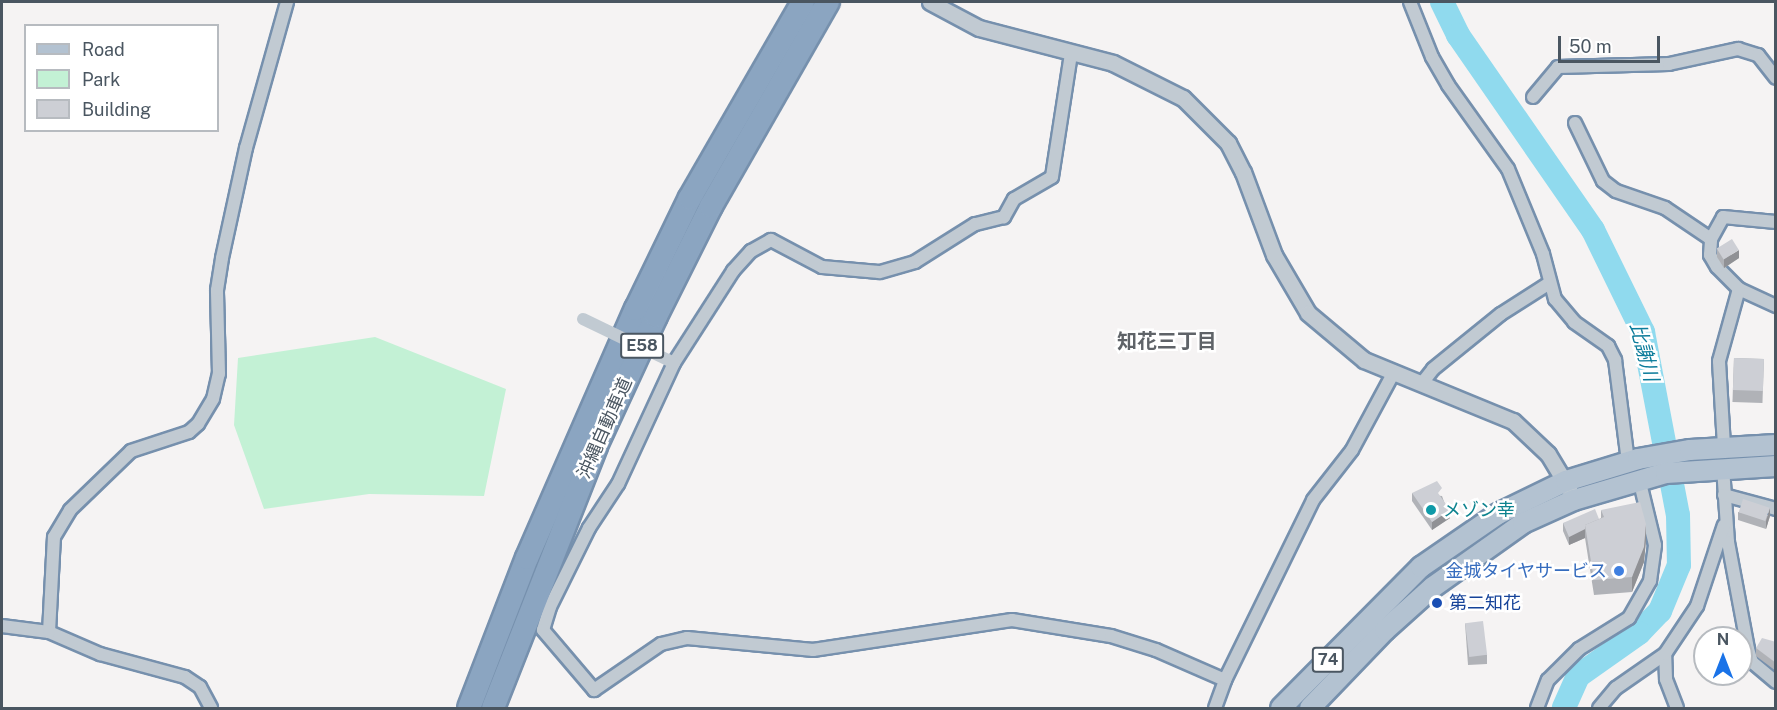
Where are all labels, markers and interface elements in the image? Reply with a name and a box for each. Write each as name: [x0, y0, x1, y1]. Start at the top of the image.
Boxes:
legend: [24, 24, 219, 132]
scale bar: [1561, 24, 1663, 62]
text: 50 m: [1569, 36, 1612, 57]
text: Road: [82, 39, 125, 60]
text: Park: [82, 69, 120, 90]
text: Building: [82, 99, 151, 120]
water label: 比謝川: [1625, 320, 1663, 384]
district label: 知花三丁目: [1117, 329, 1217, 353]
road number: E58: [620, 333, 664, 359]
street label: 沖縄自動車道: [573, 374, 637, 482]
place label: メゾン幸: [1443, 499, 1515, 521]
marker: メゾン幸: [1424, 503, 1438, 517]
place label: 金城タイヤサービス: [1445, 560, 1607, 582]
marker: 金城タイヤサービス: [1612, 564, 1626, 578]
place label: 第二知花: [1449, 592, 1521, 614]
marker: 第二知花: [1430, 596, 1444, 610]
north arrow: [1693, 626, 1753, 686]
text: N: [1717, 630, 1729, 649]
road number: 74: [1312, 647, 1344, 673]

